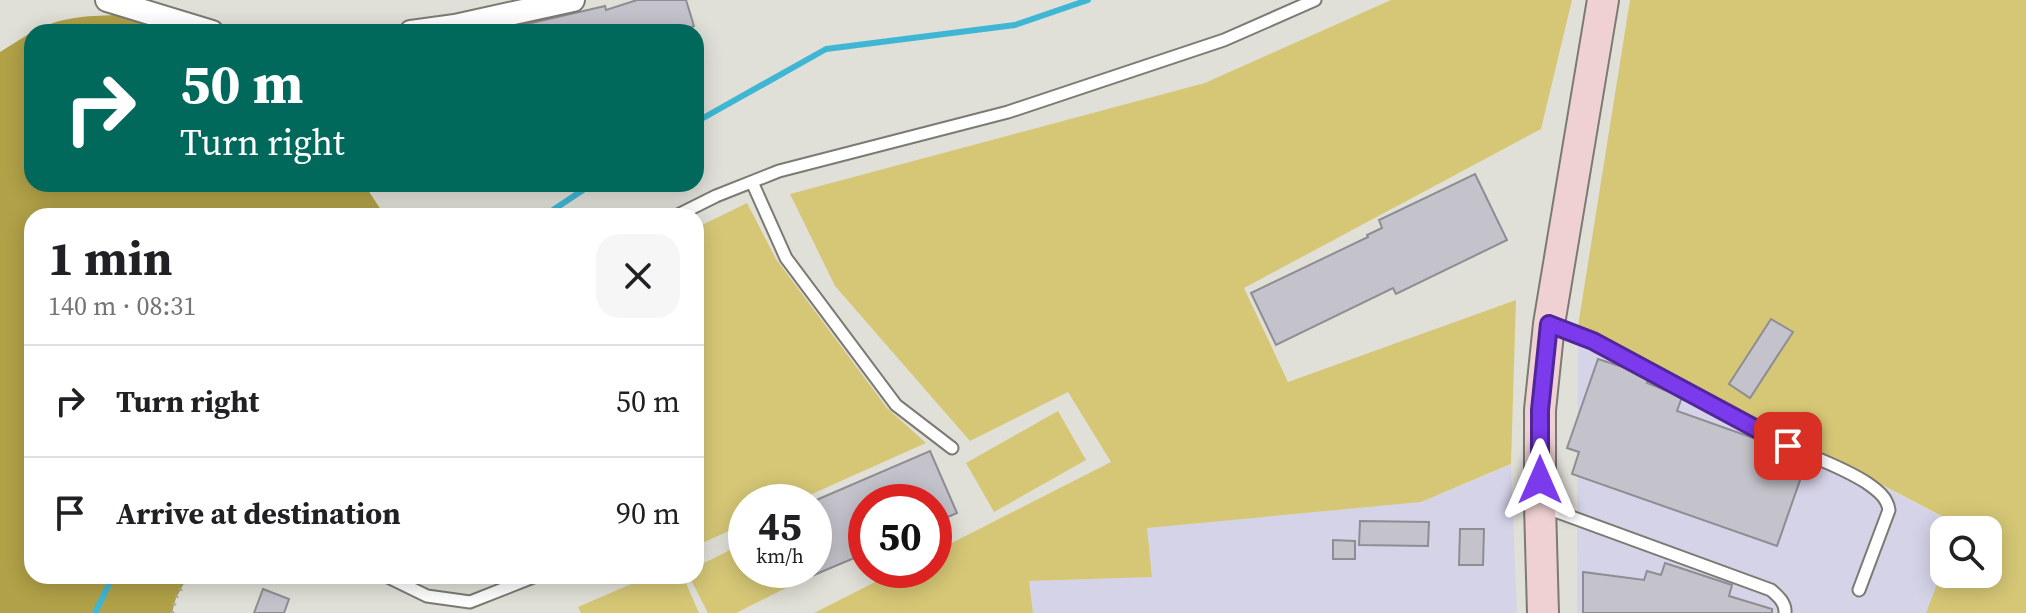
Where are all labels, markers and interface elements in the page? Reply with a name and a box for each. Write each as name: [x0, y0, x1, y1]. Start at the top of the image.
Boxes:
text: 50 m: [180, 45, 303, 122]
icon: right: [48, 56, 152, 160]
text: Turn right: [180, 118, 345, 167]
text: 1 min: [48, 225, 173, 291]
button: close: [596, 234, 680, 318]
text: 140 m · 08:31: [48, 288, 196, 324]
icon: right: [48, 379, 92, 423]
text: Turn right: [116, 381, 259, 422]
text: 50 m: [616, 381, 680, 422]
pin: [1754, 412, 1822, 480]
icon: arrive: [1766, 424, 1810, 468]
position arrow: [1498, 438, 1582, 522]
speed limit sign: 50: [848, 484, 952, 588]
icon: arrive: [48, 491, 92, 535]
text: Arrive at destination: [116, 493, 401, 534]
text: 90 m: [616, 493, 680, 534]
text: 45: [758, 499, 802, 553]
map controls: [1930, 516, 2002, 588]
button: search: [1930, 516, 2002, 588]
text: km/h: [756, 542, 804, 570]

